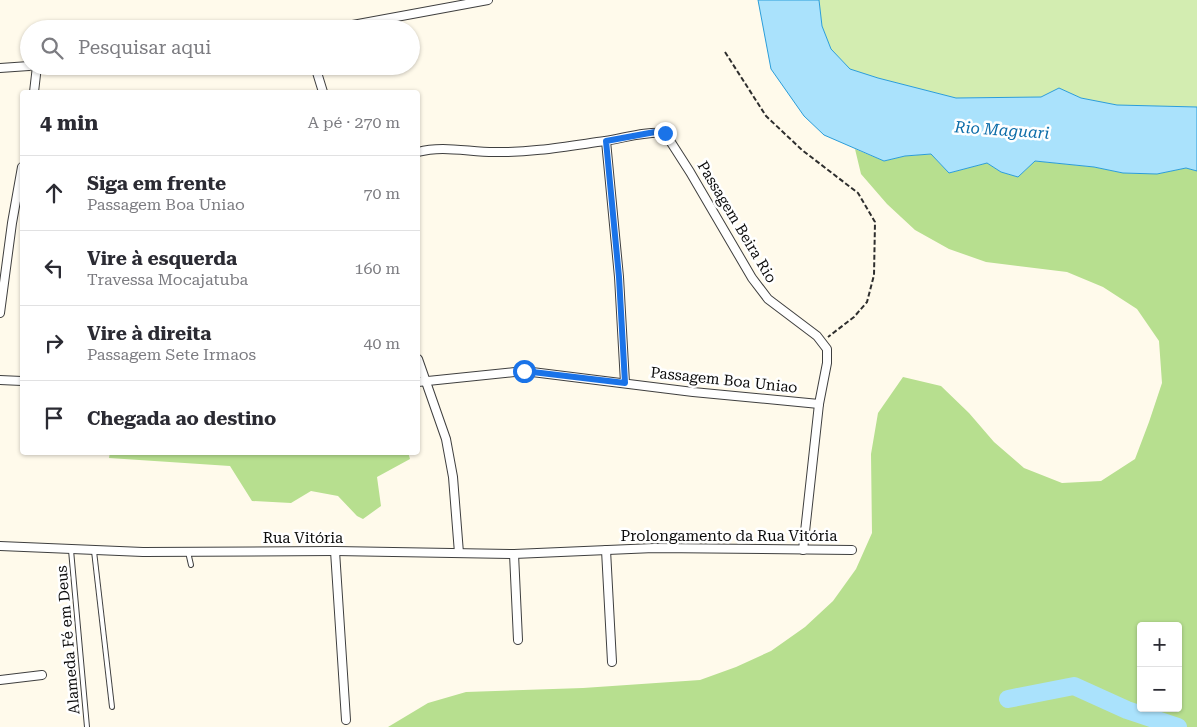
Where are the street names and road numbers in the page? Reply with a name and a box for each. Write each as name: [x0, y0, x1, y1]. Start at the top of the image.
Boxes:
street label: Passagem Beira Rio: [694, 158, 780, 286]
street label: Passagem Boa Uniao: [649, 363, 799, 397]
street label: Prolongamento da Rua Vitória: [621, 527, 837, 545]
street label: Rua Vitória: [263, 529, 343, 547]
street label: Alameda Fé em Deus: [53, 565, 83, 715]

